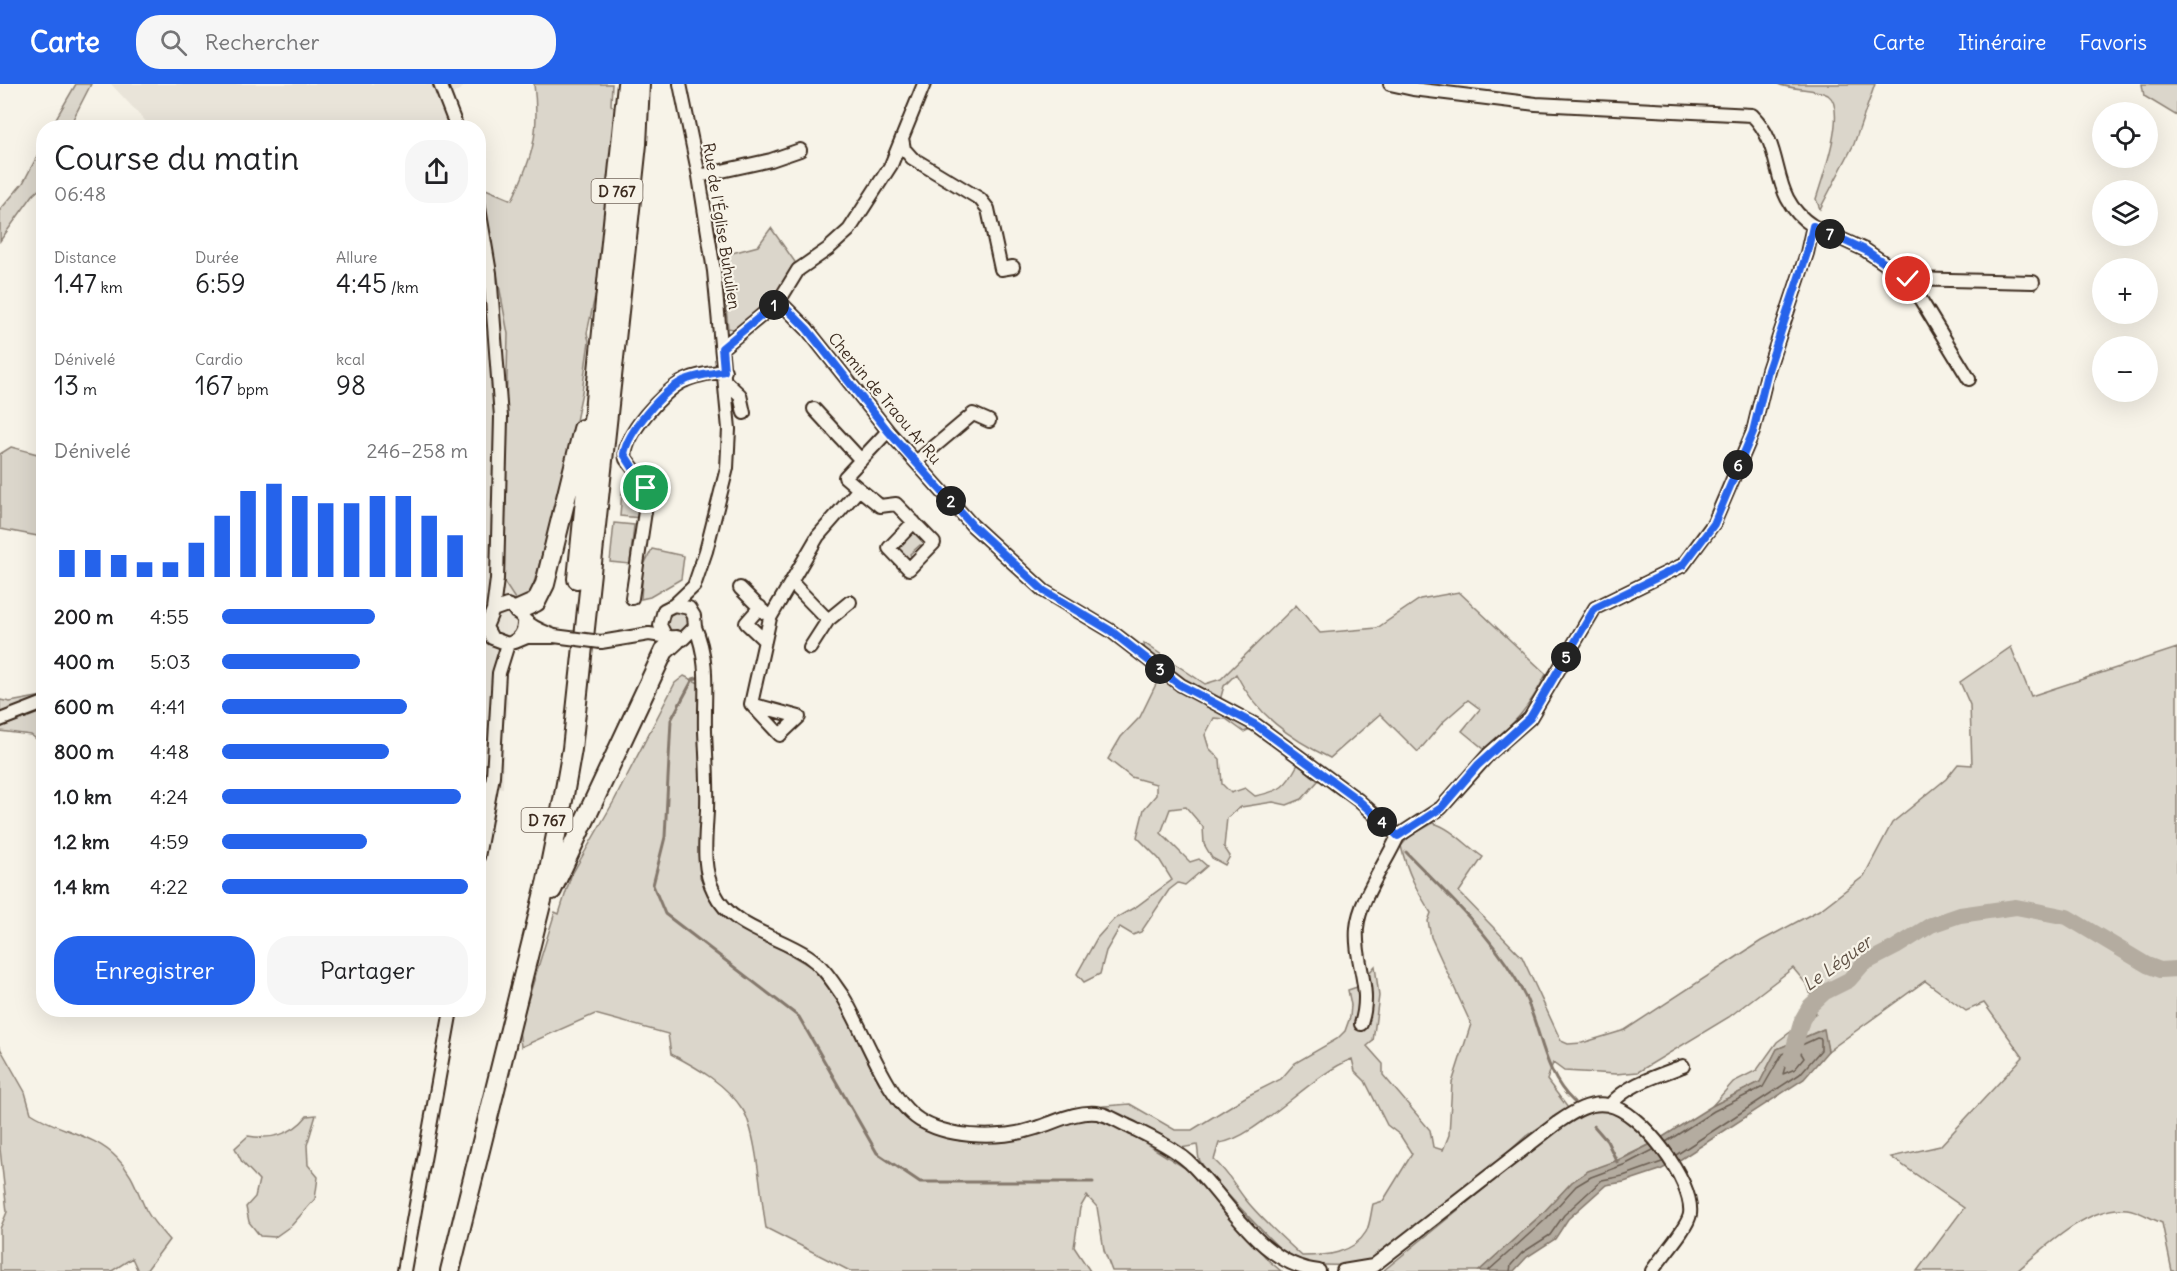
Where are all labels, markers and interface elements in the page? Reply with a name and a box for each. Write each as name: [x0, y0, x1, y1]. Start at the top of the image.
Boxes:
search box: [136, 15, 556, 69]
text: Carte: [30, 24, 100, 60]
icon: search: [157, 26, 190, 59]
text: Rechercher: [205, 28, 320, 56]
text: Carte: [1873, 29, 1925, 56]
text: Itinéraire: [1958, 29, 2046, 56]
text: Favoris: [2079, 29, 2147, 56]
map controls: [2092, 102, 2158, 402]
button: locate: [2092, 102, 2158, 168]
text: Course du matin: [54, 137, 299, 179]
button: share: [405, 140, 468, 203]
street label: Rue de l'Église Buhulien: [699, 141, 745, 311]
road number: D 767: [592, 179, 642, 203]
button: layers: [2092, 180, 2158, 246]
text: 06:48: [54, 181, 106, 206]
pin: 7: [1815, 219, 1845, 249]
text: 7: [1826, 224, 1834, 244]
text: Distance: [54, 247, 116, 267]
text: Durée: [195, 247, 239, 267]
text: Allure: [336, 247, 377, 267]
pin: [1882, 253, 1933, 304]
button: +: [2092, 258, 2158, 324]
icon: check: [1891, 262, 1924, 295]
text: 1.47: [54, 267, 97, 300]
text: 6:59: [195, 267, 246, 300]
text: 4:45: [336, 267, 387, 300]
text: km: [97, 277, 123, 297]
text: /km: [387, 277, 419, 297]
pin: 1: [759, 290, 789, 320]
text: 1: [771, 295, 777, 315]
street label: Chemin de Traou Ar Ru: [824, 328, 946, 468]
button: −: [2092, 336, 2158, 402]
text: Dénivelé: [54, 349, 115, 369]
text: Cardio: [195, 349, 243, 369]
text: kcal: [336, 349, 365, 369]
text: 13: [54, 369, 79, 402]
text: 167: [195, 369, 233, 402]
text: 98: [336, 369, 366, 402]
text: m: [79, 379, 97, 399]
text: bpm: [233, 379, 269, 399]
text: Dénivelé: [54, 438, 131, 463]
text: 246–258 m: [367, 438, 468, 463]
pin: 6: [1723, 450, 1753, 480]
text: 6: [1733, 455, 1743, 475]
pin: [620, 462, 671, 513]
icon: arrive: [629, 471, 662, 504]
pin: 2: [936, 486, 966, 516]
text: 2: [947, 491, 955, 511]
text: 200 m: [54, 604, 114, 629]
text: 4:55: [150, 604, 189, 629]
pin: 5: [1551, 642, 1581, 672]
text: 5: [1561, 647, 1571, 667]
text: 400 m: [54, 649, 114, 674]
text: 5:03: [150, 649, 191, 674]
pin: 3: [1145, 654, 1175, 684]
text: 3: [1155, 659, 1165, 679]
text: 600 m: [54, 694, 114, 719]
text: 4:41: [150, 694, 185, 719]
text: 800 m: [54, 739, 114, 764]
text: 4:48: [150, 739, 189, 764]
text: 1.0 km: [54, 784, 112, 809]
text: 4:24: [150, 784, 188, 809]
pin: 4: [1367, 807, 1397, 837]
road number: D 767: [522, 808, 572, 832]
text: 4: [1377, 812, 1387, 832]
text: 1.2 km: [54, 829, 110, 854]
text: 4:59: [150, 829, 189, 854]
text: 1.4 km: [54, 874, 110, 899]
text: 4:22: [150, 874, 188, 899]
water label: Le Léguer: [1798, 929, 1878, 996]
button: Enregistrer: [54, 936, 255, 1005]
button: Partager: [267, 936, 468, 1005]

